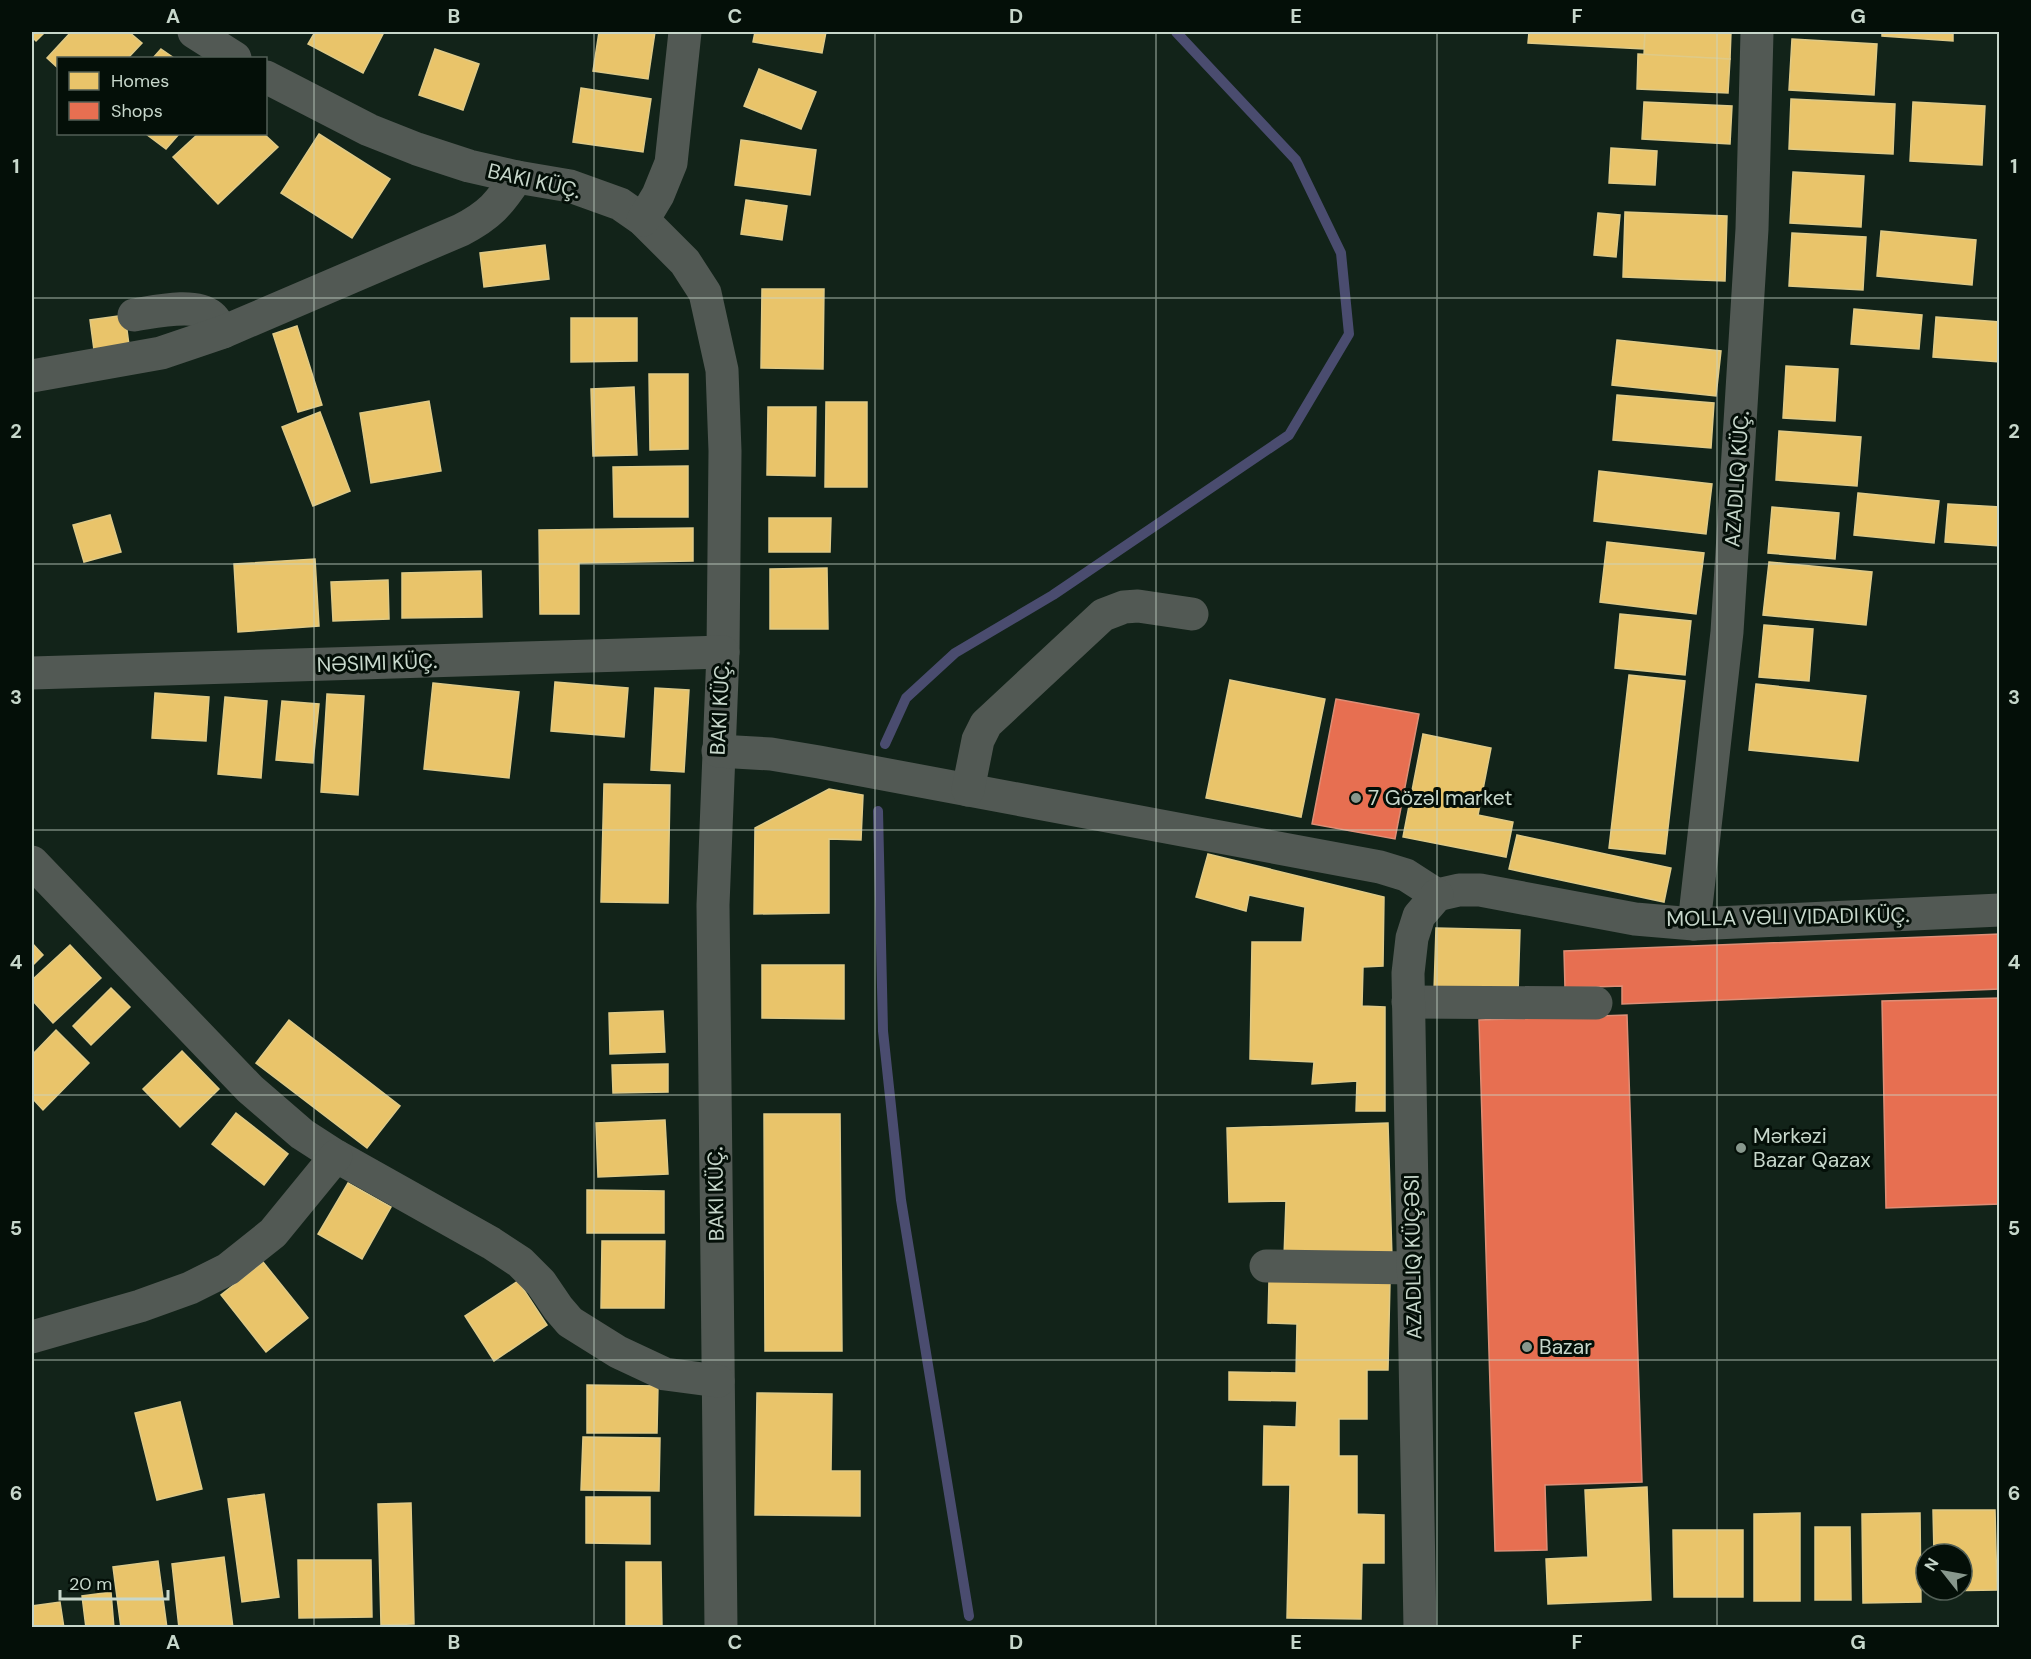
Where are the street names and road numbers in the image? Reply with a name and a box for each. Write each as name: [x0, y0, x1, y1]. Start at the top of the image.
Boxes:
street label: BAKI KÜÇ.: [485, 157, 583, 205]
street label: AZADLIQ KÜÇ.: [1718, 410, 1756, 548]
street label: NƏSIMI KÜÇ.: [316, 647, 438, 679]
street label: BAKI KÜÇ.: [704, 660, 736, 756]
street label: MOLLA VƏLI VIDADI KÜÇ.: [1666, 901, 1910, 933]
street label: BAKI KÜÇ.: [701, 1147, 731, 1241]
street label: AZADLIQ KÜÇƏSI: [1398, 1174, 1428, 1340]

